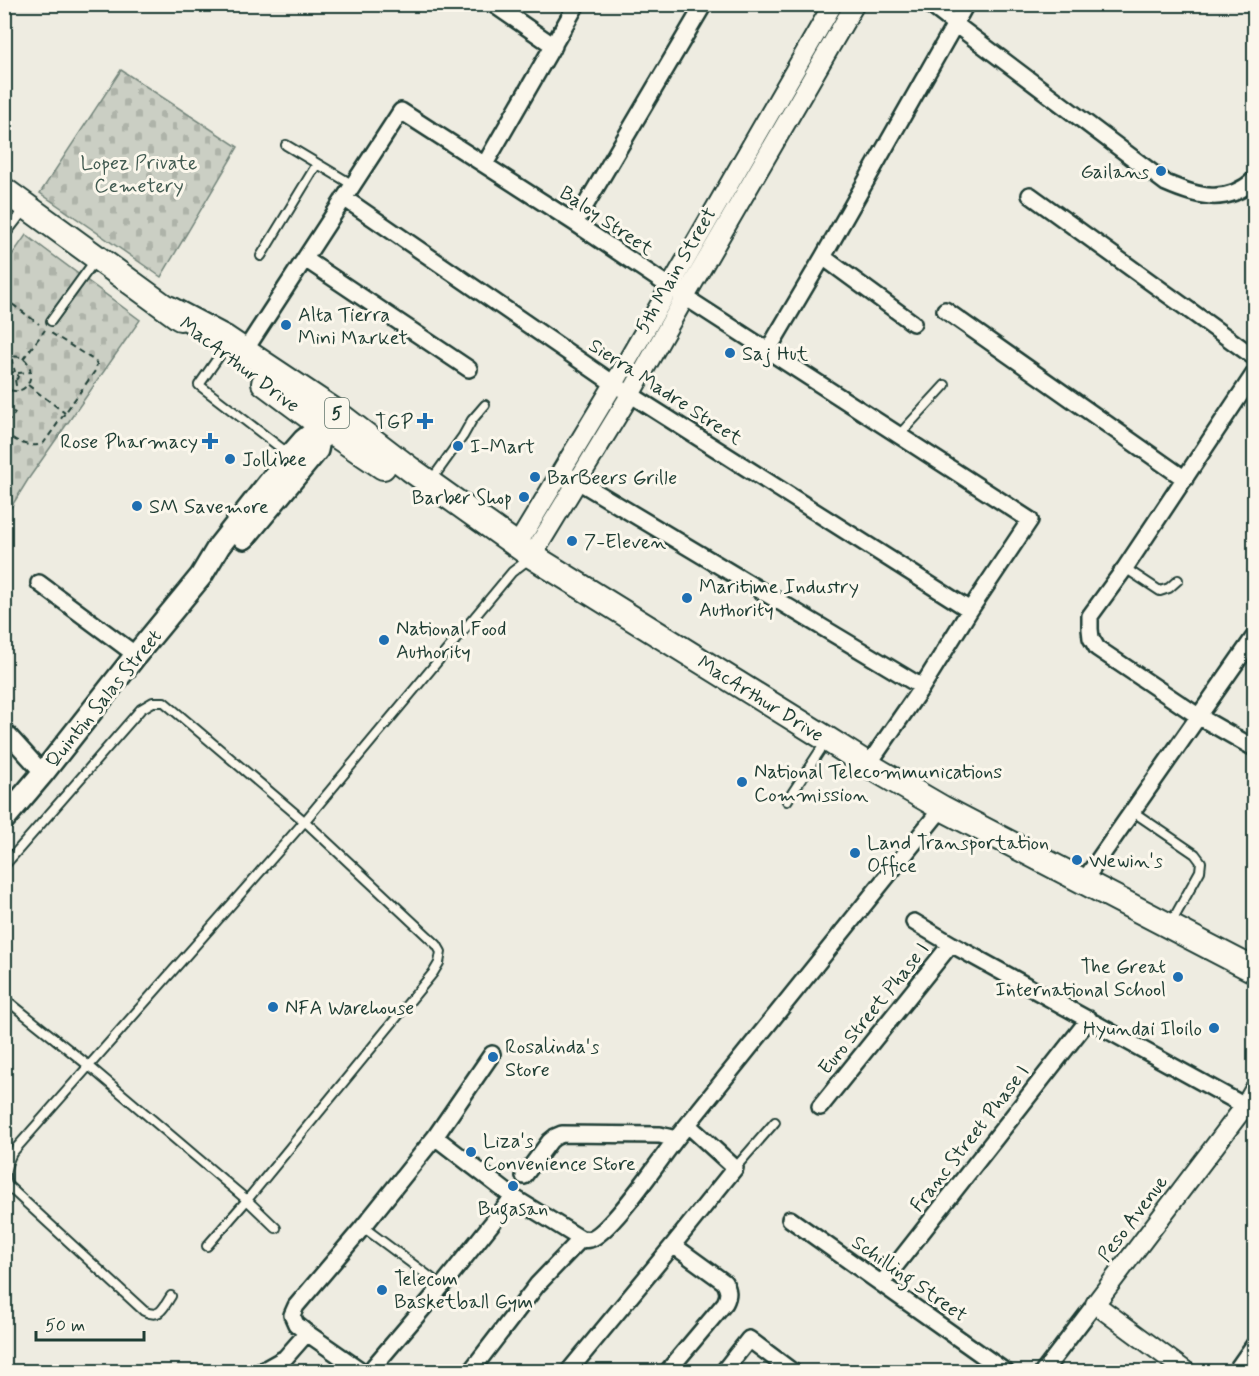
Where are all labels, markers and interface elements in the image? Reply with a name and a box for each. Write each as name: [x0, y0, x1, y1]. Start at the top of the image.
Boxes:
park label: Lopez Private Cemetery: [80, 150, 198, 200]
place label: Gailans: [1080, 159, 1149, 186]
marker: Gailans: [1154, 164, 1168, 178]
street label: Baloy Street: [554, 180, 659, 263]
street label: 5th Main Street: [629, 203, 723, 339]
place label: Alta Tierra Mini Market: [298, 302, 408, 352]
street label: MacArthur Drive: [173, 311, 305, 419]
marker: Alta Tierra Mini Market: [279, 318, 293, 332]
street label: Sierra Madre Street: [583, 332, 747, 452]
place label: Saj Hut: [742, 341, 809, 368]
marker: Saj Hut: [723, 346, 737, 360]
road number: 5: [325, 398, 349, 428]
place label: TGP: [375, 409, 413, 436]
marker: TGP: [418, 414, 432, 428]
place label: Rose Pharmacy: [60, 429, 198, 456]
marker: Rose Pharmacy: [203, 434, 217, 448]
place label: I-Mart: [470, 434, 535, 461]
marker: I-Mart: [451, 439, 465, 453]
place label: Jollibee: [242, 447, 307, 474]
marker: Jollibee: [223, 452, 237, 466]
place label: BarBeers Grille: [547, 465, 677, 492]
marker: BarBeers Grille: [528, 470, 542, 484]
place label: Barber Shop: [412, 485, 512, 512]
marker: Barber Shop: [517, 490, 531, 504]
place label: SM Savemore: [149, 494, 269, 521]
marker: SM Savemore: [130, 499, 144, 513]
place label: 7-Eleven: [584, 529, 667, 556]
marker: 7-Eleven: [565, 534, 579, 548]
place label: Maritime Industry Authority: [699, 574, 859, 624]
marker: Maritime Industry Authority: [680, 591, 694, 605]
place label: National Food Authority: [396, 616, 506, 666]
street label: Quintin Salas Street: [40, 624, 169, 774]
marker: National Food Authority: [377, 633, 391, 647]
street label: MacArthur Drive: [692, 650, 829, 749]
place label: National Telecommunications Commission: [754, 759, 1002, 809]
marker: National Telecommunications Commission: [735, 775, 749, 789]
place label: Land Transportation Office: [867, 830, 1049, 880]
marker: Land Transportation Office: [848, 846, 862, 860]
place label: Wewin's: [1089, 848, 1163, 875]
marker: Wewin's: [1070, 853, 1084, 867]
street label: Euro Street Phase I: [812, 937, 936, 1081]
place label: The Great International School: [995, 954, 1166, 1004]
marker: The Great International School: [1171, 970, 1185, 984]
place label: NFA Warehouse: [285, 995, 414, 1022]
marker: NFA Warehouse: [266, 1000, 280, 1014]
place label: Hyundai Iloilo: [1083, 1016, 1202, 1043]
marker: Hyundai Iloilo: [1207, 1021, 1221, 1035]
place label: Rosalinda's Store: [505, 1034, 599, 1084]
marker: Rosalinda's Store: [486, 1050, 500, 1064]
street label: Franc Street Phase I: [904, 1060, 1036, 1218]
place label: Liza's Convenience Store: [483, 1128, 636, 1178]
marker: Liza's Convenience Store: [464, 1145, 478, 1159]
street label: Peso Avenue: [1092, 1170, 1175, 1268]
marker: Bugasan: [506, 1179, 520, 1193]
place label: Bugasan: [478, 1196, 548, 1225]
street label: Schilling Street: [845, 1229, 972, 1331]
place label: Telecom Basketball Gym: [394, 1266, 533, 1316]
marker: Telecom Basketball Gym: [375, 1283, 389, 1297]
scale bar: [36, 1304, 144, 1342]
text: 50 m: [45, 1314, 85, 1338]

